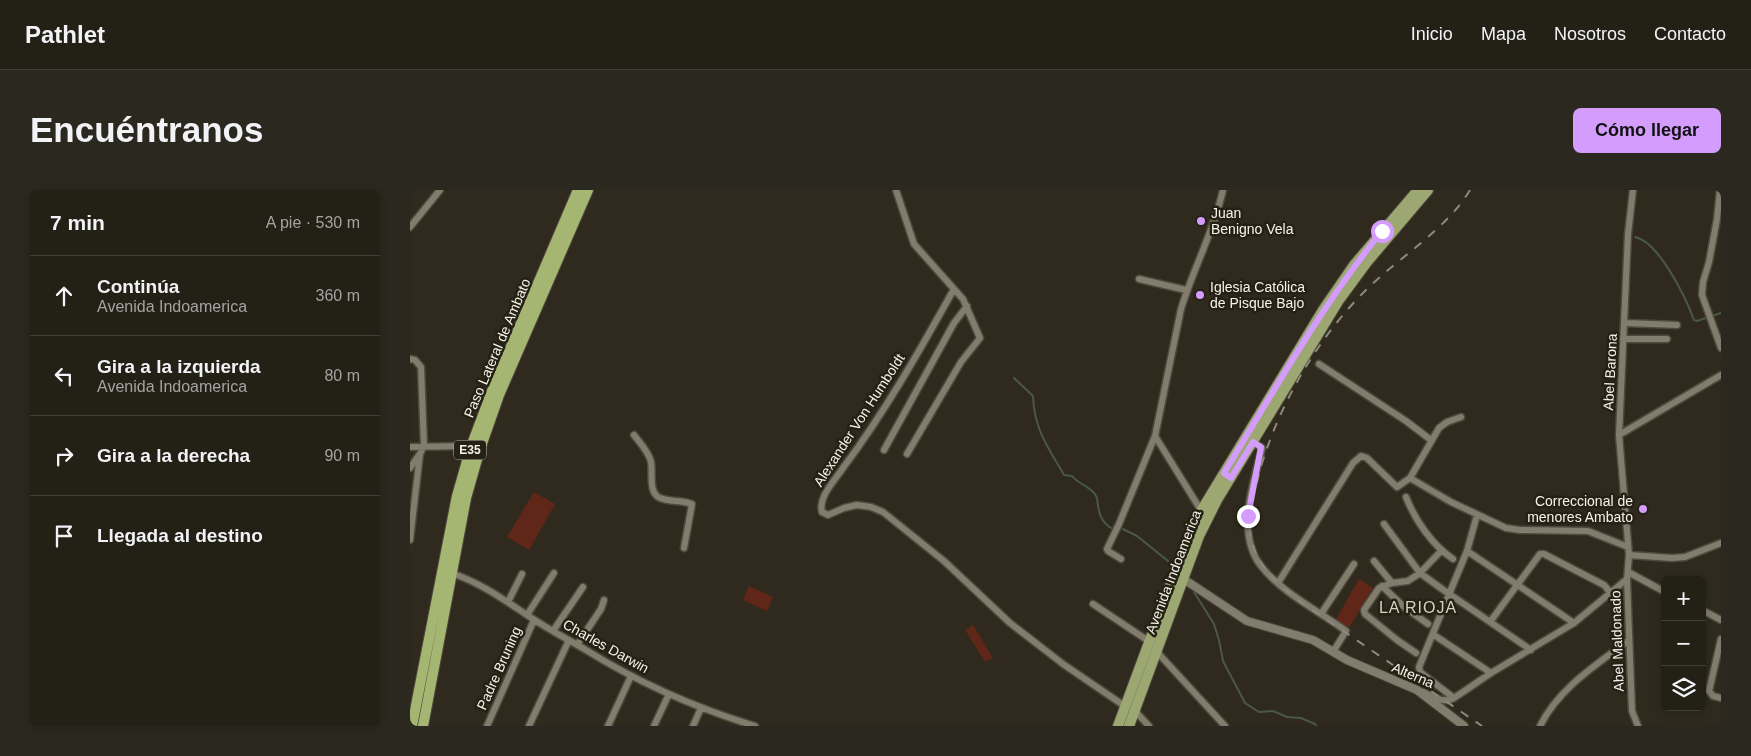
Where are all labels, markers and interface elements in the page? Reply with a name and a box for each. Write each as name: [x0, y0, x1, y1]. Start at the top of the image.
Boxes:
text: Pathlet: [25, 21, 105, 48]
text: Inicio: [1411, 24, 1453, 44]
text: Mapa: [1481, 24, 1526, 44]
text: Nosotros: [1554, 24, 1626, 44]
text: Contacto: [1654, 24, 1726, 44]
button: Cómo llegar: [1573, 108, 1721, 153]
text: Encuéntranos: [30, 110, 263, 149]
place label: Juan Benigno Vela: [1211, 205, 1294, 237]
text: 7 min: [50, 211, 105, 234]
text: A pie · 530 m: [266, 214, 360, 231]
marker: Juan Benigno Vela: [1195, 215, 1207, 227]
route start: [1371, 220, 1394, 243]
text: Continúa: [97, 276, 179, 297]
street label: Paso Lateral de Ambato: [460, 276, 534, 420]
place label: Iglesia Católica de Pisque Bajo: [1210, 279, 1305, 311]
icon: ahead: [50, 282, 78, 310]
text: 360 m: [316, 287, 360, 304]
marker: Iglesia Católica de Pisque Bajo: [1194, 289, 1206, 301]
text: Avenida Indoamerica: [97, 298, 247, 315]
street label: Abel Barona: [1600, 333, 1620, 411]
street label: Alexander Von Humboldt: [810, 351, 908, 489]
text: Gira a la izquierda: [97, 356, 261, 377]
icon: left: [50, 362, 78, 390]
text: 80 m: [324, 367, 360, 384]
text: Avenida Indoamerica: [97, 378, 247, 395]
road number: E35: [454, 440, 486, 460]
icon: right: [50, 442, 78, 470]
text: Gira a la derecha: [97, 445, 250, 466]
text: 90 m: [324, 447, 360, 464]
place label: Correccional de menores Ambato: [1527, 493, 1633, 525]
marker: Correccional de menores Ambato: [1637, 503, 1649, 515]
route end: [1237, 505, 1260, 528]
street label: Avenida Indoamerica: [1142, 508, 1204, 636]
icon: arrive: [50, 522, 78, 550]
text: Llegada al destino: [97, 525, 263, 546]
map controls: [1661, 576, 1706, 711]
button: +: [1661, 576, 1706, 621]
street label: Abel Maldonado: [1607, 590, 1627, 692]
district label: LA RIOJA: [1379, 599, 1457, 616]
street label: Charles Darwin: [560, 616, 652, 676]
button: −: [1661, 621, 1706, 666]
street label: Padre Bruning: [473, 624, 525, 712]
street label: Alterna: [1389, 659, 1437, 691]
button: layers: [1661, 666, 1706, 711]

